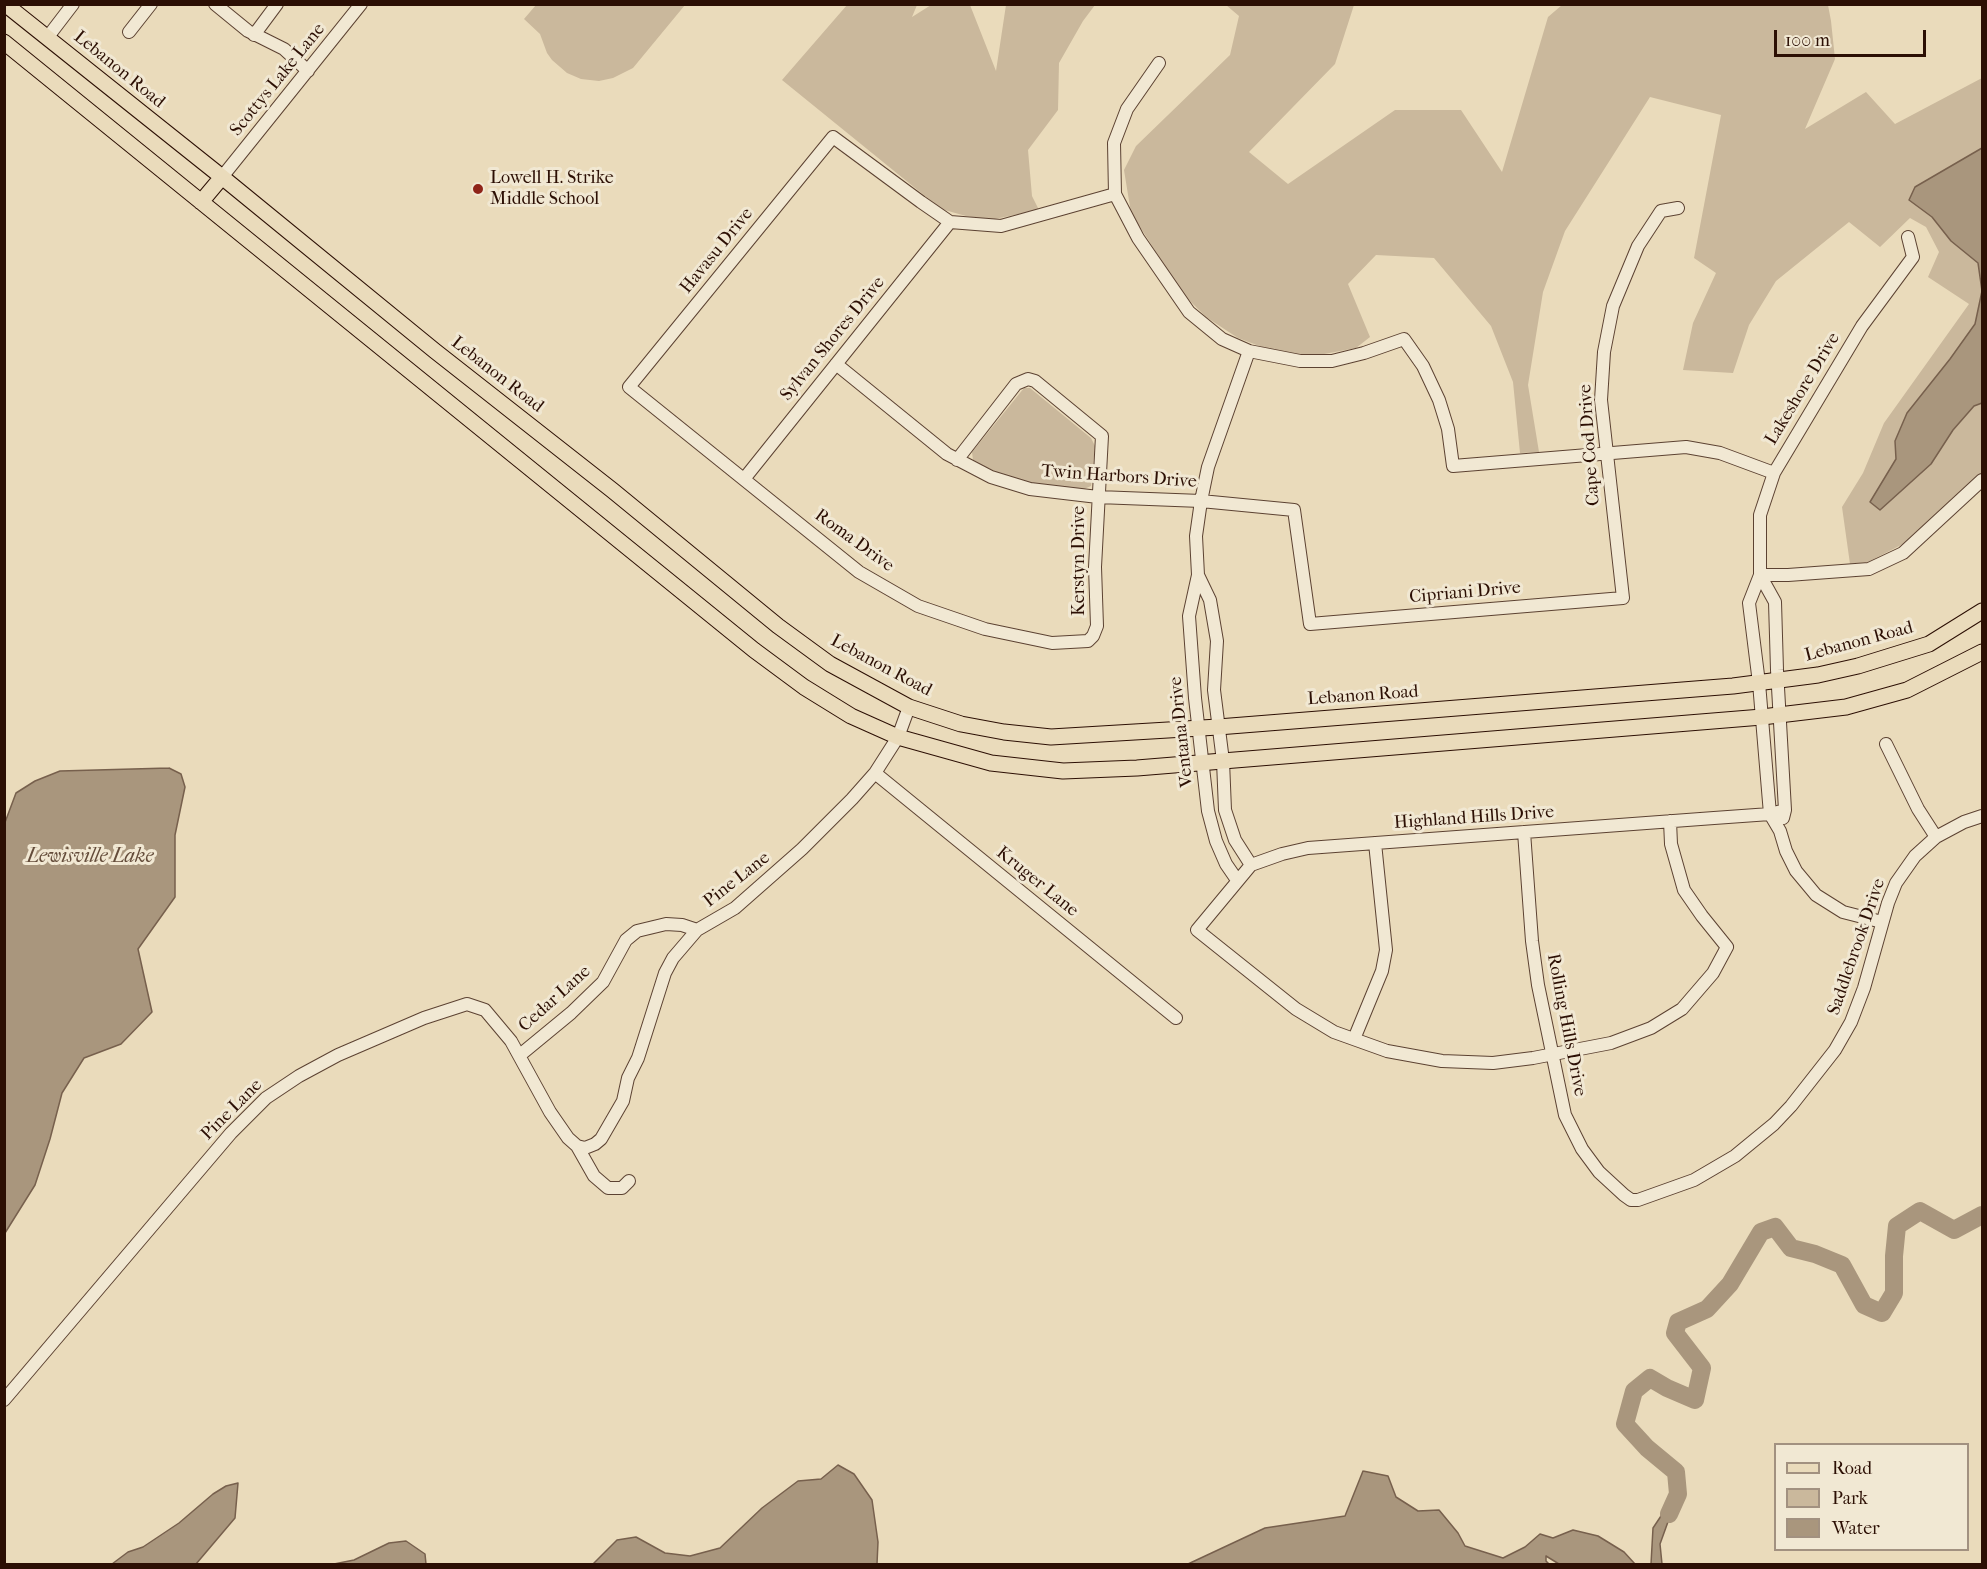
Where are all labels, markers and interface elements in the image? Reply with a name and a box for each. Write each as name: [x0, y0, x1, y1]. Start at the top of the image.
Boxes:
scale bar: [1777, 18, 1928, 56]
street label: Scottys Lake Lane: [226, 19, 330, 141]
street label: Lebanon Road: [69, 27, 169, 113]
text: 100 m: [1785, 30, 1830, 51]
place label: Lowell H. Strike Middle School: [490, 168, 614, 210]
marker: Lowell H. Strike Middle School: [471, 182, 485, 196]
street label: Havasu Drive: [676, 204, 758, 298]
street label: Sylvan Shores Drive: [776, 272, 890, 406]
street label: Lakeshore Drive: [1761, 329, 1845, 449]
street label: Lebanon Road: [446, 332, 548, 418]
street label: Cape Cod Drive: [1575, 383, 1605, 507]
street label: Twin Harbors Drive: [1041, 461, 1197, 493]
street label: Roma Drive: [810, 505, 898, 577]
street label: Kerstyn Drive: [1069, 506, 1091, 616]
street label: Cipriani Drive: [1408, 577, 1522, 609]
street label: Lebanon Road: [1802, 617, 1916, 667]
street label: Lebanon Road: [827, 630, 935, 702]
street label: Ventana Drive: [1165, 676, 1199, 788]
street label: Lebanon Road: [1307, 681, 1419, 711]
street label: Highland Hills Drive: [1393, 802, 1555, 834]
street label: Kruger Lane: [992, 842, 1082, 922]
water label: Lewisville Lake: [26, 845, 154, 869]
street label: Pine Lane: [700, 848, 774, 912]
street label: Saddlebrook Drive: [1824, 876, 1890, 1018]
street label: Rolling Hills Drive: [1542, 952, 1590, 1098]
street label: Cedar Lane: [515, 961, 595, 1037]
street label: Pine Lane: [197, 1075, 267, 1145]
legend: [1774, 1443, 1969, 1551]
text: Road: [1832, 1458, 1872, 1479]
text: Park: [1832, 1488, 1868, 1509]
text: Water: [1832, 1518, 1880, 1539]

